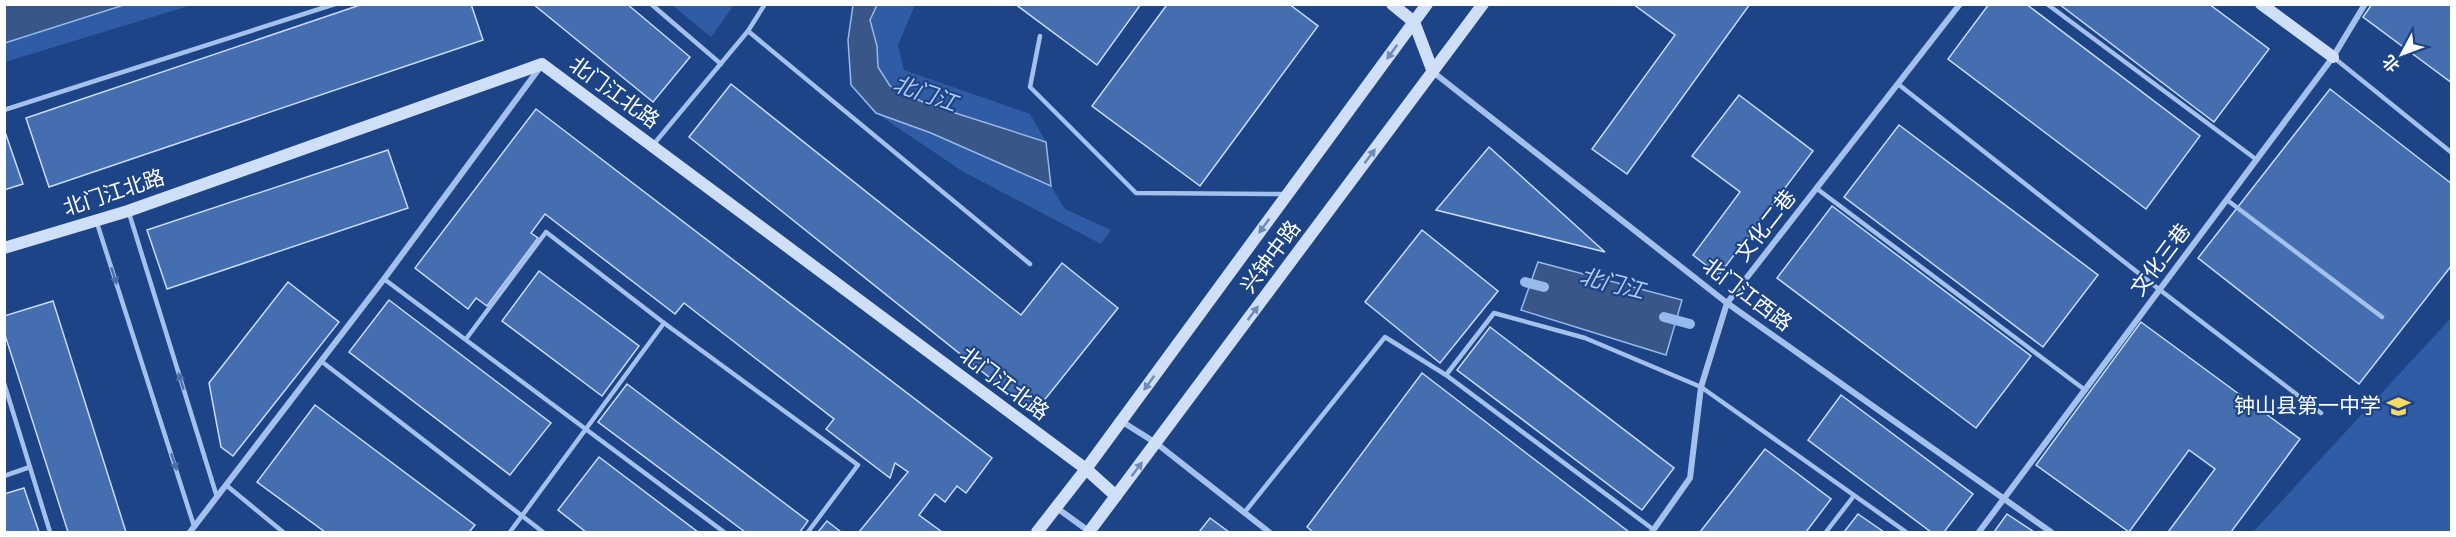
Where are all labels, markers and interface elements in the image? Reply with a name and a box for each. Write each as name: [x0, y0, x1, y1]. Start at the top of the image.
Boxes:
north arrow: [2372, 24, 2432, 84]
one-way arrow: [1386, 43, 1398, 59]
text: 北: [2379, 52, 2403, 75]
street label: 北门江北路: [565, 53, 663, 132]
water label: 北门江: [890, 72, 962, 116]
one-way arrow: [1364, 149, 1376, 165]
street label: 北门江北路: [61, 166, 167, 219]
street label: 文化二巷: [1731, 186, 1800, 266]
street label: 兴钟中路: [1237, 217, 1305, 297]
one-way arrow: [1258, 217, 1270, 233]
street label: 文化三巷: [2127, 220, 2195, 300]
street label: 北门江西路: [1699, 254, 1796, 335]
water label: 北门江: [1577, 264, 1649, 303]
one-way arrow: [110, 267, 119, 285]
one-way arrow: [1247, 305, 1259, 320]
street label: 北门江北路: [956, 343, 1053, 424]
one-way arrow: [176, 372, 185, 390]
one-way arrow: [1143, 375, 1155, 390]
school or university icon: 钟山县第一中学: [2386, 393, 2412, 419]
place label: 钟山县第一中学: [2234, 395, 2381, 417]
one-way arrow: [169, 453, 179, 471]
one-way arrow: [1130, 461, 1142, 476]

